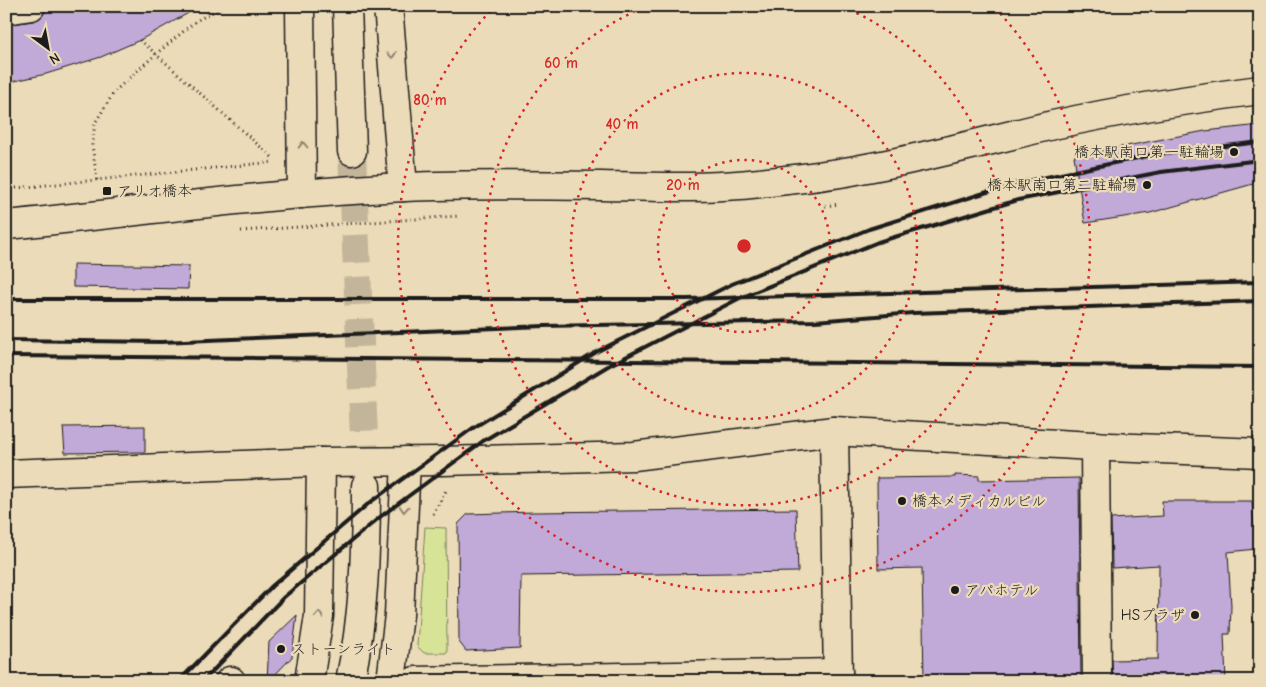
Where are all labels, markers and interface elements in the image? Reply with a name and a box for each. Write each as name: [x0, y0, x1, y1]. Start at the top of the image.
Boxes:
north arrow: [22, 22, 72, 72]
text: N: [46, 49, 63, 68]
one-way arrow: [386, 51, 397, 59]
text: 60 m: [544, 54, 578, 72]
text: 80 m: [413, 91, 447, 109]
text: 40 m: [606, 115, 639, 133]
one-way arrow: [297, 141, 308, 149]
place label: 橋本駅南口第一駐輪場: [1074, 143, 1224, 161]
marker: 橋本駅南口第一駐輪場: [1228, 146, 1240, 158]
text: 20 m: [666, 176, 700, 194]
place label: 橋本駅南口第二駐輪場: [987, 176, 1137, 194]
marker: 橋本駅南口第二駐輪場: [1141, 179, 1153, 191]
place label: アリオ橋本: [117, 182, 192, 200]
marker: アリオ橋本: [101, 185, 113, 197]
centre of rings: [735, 237, 753, 255]
place label: 橋本メディカルビル: [912, 492, 1046, 510]
marker: 橋本メディカルビル: [896, 495, 908, 507]
one-way arrow: [399, 506, 410, 514]
place label: アパホテル: [965, 581, 1039, 599]
marker: アパホテル: [949, 584, 961, 596]
place label: HSプラザ: [1121, 606, 1185, 624]
marker: HSプラザ: [1189, 609, 1201, 621]
one-way arrow: [313, 611, 324, 619]
place label: ストーンライト: [291, 640, 396, 658]
marker: ストーンライト: [275, 643, 287, 655]

